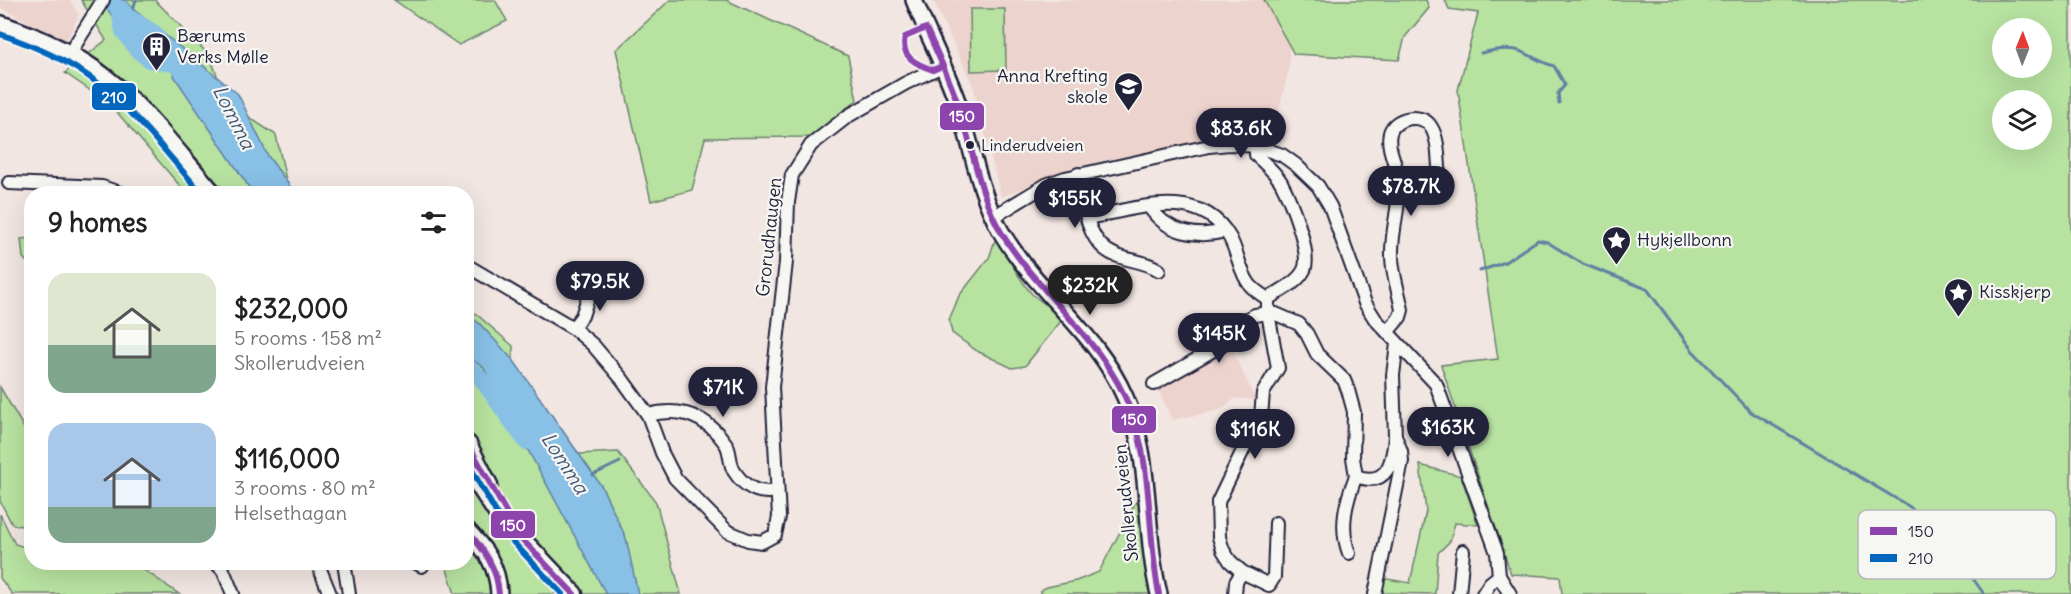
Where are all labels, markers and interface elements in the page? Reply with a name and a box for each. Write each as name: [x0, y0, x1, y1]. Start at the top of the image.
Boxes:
north arrow: [1992, 18, 2052, 78]
map controls: [1992, 18, 2052, 150]
place label: Bærums Verks Mølle: [177, 24, 269, 68]
building icon: Bærums Verks Mølle: [140, 30, 172, 72]
place label: Anna Krefting skole: [997, 64, 1108, 108]
school or university icon: Anna Krefting skole: [1113, 70, 1145, 112]
water label: Lomma: [208, 81, 262, 154]
line badge: 210: [91, 82, 137, 111]
text: 210: [101, 87, 127, 107]
button: layers: [1992, 90, 2052, 150]
line badge: 150: [939, 102, 985, 131]
text: 150: [949, 106, 975, 126]
pin: $83.6K: [1192, 108, 1290, 159]
text: $83.6K: [1210, 115, 1272, 140]
place label: Linderudveien: [981, 135, 1084, 155]
marker: Linderudveien: [964, 139, 976, 151]
pin: $78.7K: [1362, 166, 1460, 217]
text: $78.7K: [1382, 173, 1440, 198]
street label: Grorudhaugen: [751, 176, 786, 298]
pin: $155K: [1033, 178, 1117, 229]
text: $155K: [1048, 185, 1102, 210]
text: 9 homes: [48, 206, 147, 239]
icon: filters: [417, 206, 450, 239]
place icon: Hykjellbonn: [1600, 224, 1632, 266]
place label: Hykjellbonn: [1637, 228, 1732, 251]
pin: $79.5K: [551, 261, 649, 312]
pin: $232K: [1048, 265, 1132, 316]
text: $79.5K: [570, 268, 630, 293]
text: $232K: [1062, 272, 1118, 297]
place icon: Kisskjerp: [1942, 276, 1974, 318]
place label: Kisskjerp: [1979, 280, 2051, 303]
text: $232,000: [234, 292, 348, 325]
icon: home: [96, 297, 168, 369]
pin: $145K: [1177, 313, 1261, 364]
text: $145K: [1192, 320, 1246, 345]
text: 5 rooms · 158 m²: [234, 325, 382, 350]
text: Skollerudveien: [234, 350, 365, 375]
pin: $71K: [687, 367, 759, 418]
text: $71K: [702, 374, 744, 399]
line badge: 150: [1111, 405, 1157, 434]
pin: $163K: [1406, 407, 1490, 458]
text: 150: [1121, 409, 1147, 429]
pin: $116K: [1213, 409, 1297, 460]
text: $163K: [1421, 414, 1475, 439]
text: $116K: [1230, 416, 1280, 441]
water label: Lomma: [536, 427, 595, 500]
text: $116,000: [234, 442, 340, 475]
street label: Skollerudveien: [1108, 443, 1143, 563]
icon: home: [96, 447, 168, 519]
text: 3 rooms · 80 m²: [234, 475, 376, 500]
text: Helsethagan: [234, 500, 347, 525]
line badge: 150: [490, 510, 536, 539]
legend: [1858, 510, 2056, 579]
text: 150: [500, 515, 526, 535]
text: 150: [1908, 521, 1934, 541]
text: 210: [1908, 548, 1934, 568]

